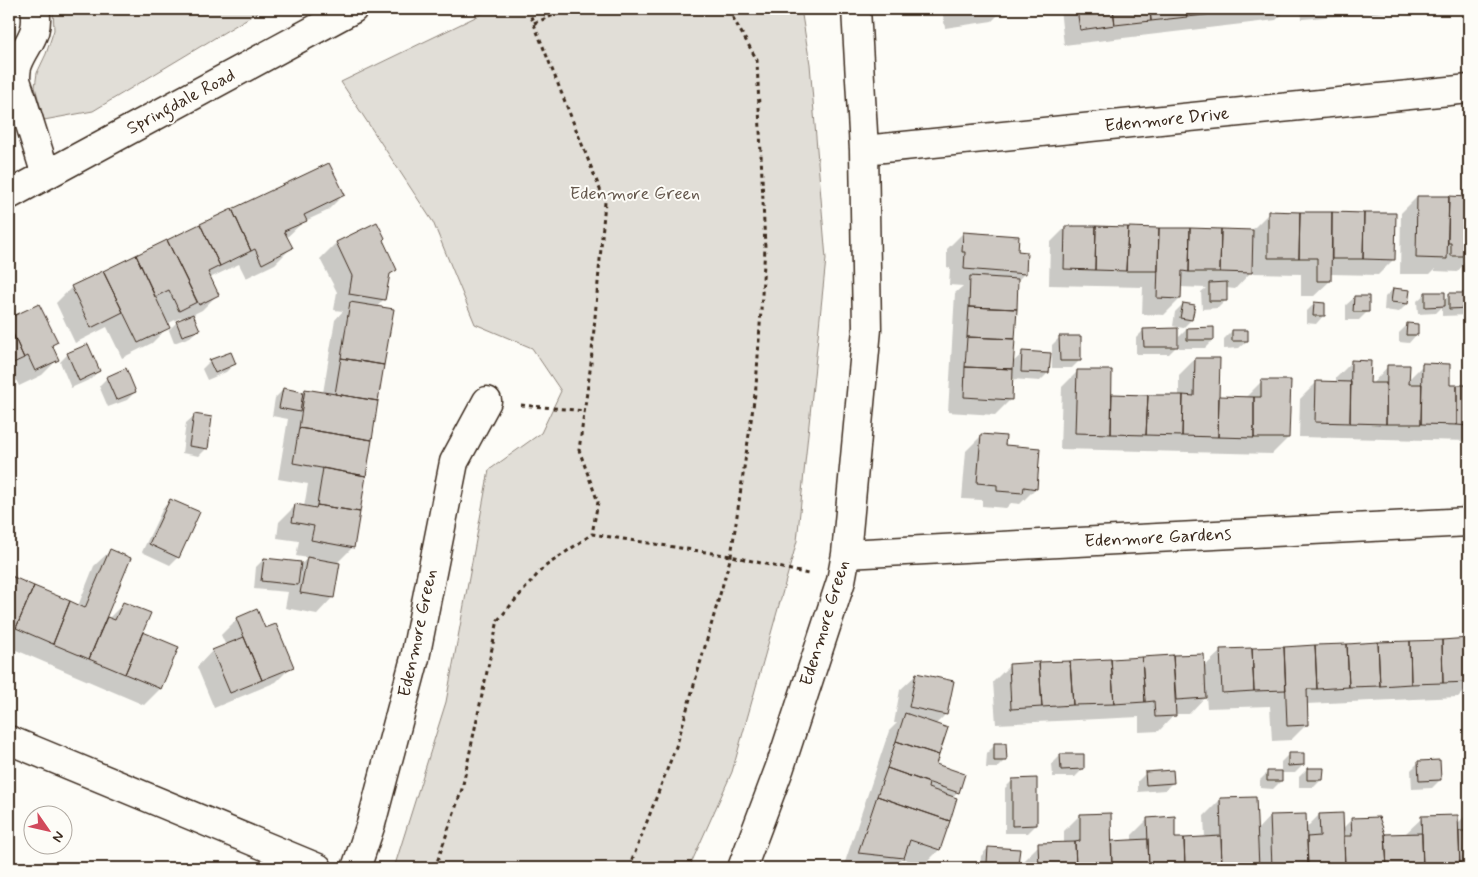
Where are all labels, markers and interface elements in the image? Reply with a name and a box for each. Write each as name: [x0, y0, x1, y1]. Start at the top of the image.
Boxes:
street label: Springdale Road: [122, 63, 240, 142]
street label: Edenmore Drive: [1104, 102, 1230, 138]
park label: Edenmore Green: [570, 182, 700, 206]
street label: Edenmore Gardens: [1084, 522, 1232, 554]
street label: Edenmore Green: [794, 557, 856, 689]
street label: Edenmore Green: [393, 567, 443, 699]
north arrow: [22, 804, 72, 854]
text: N: [48, 828, 68, 846]

